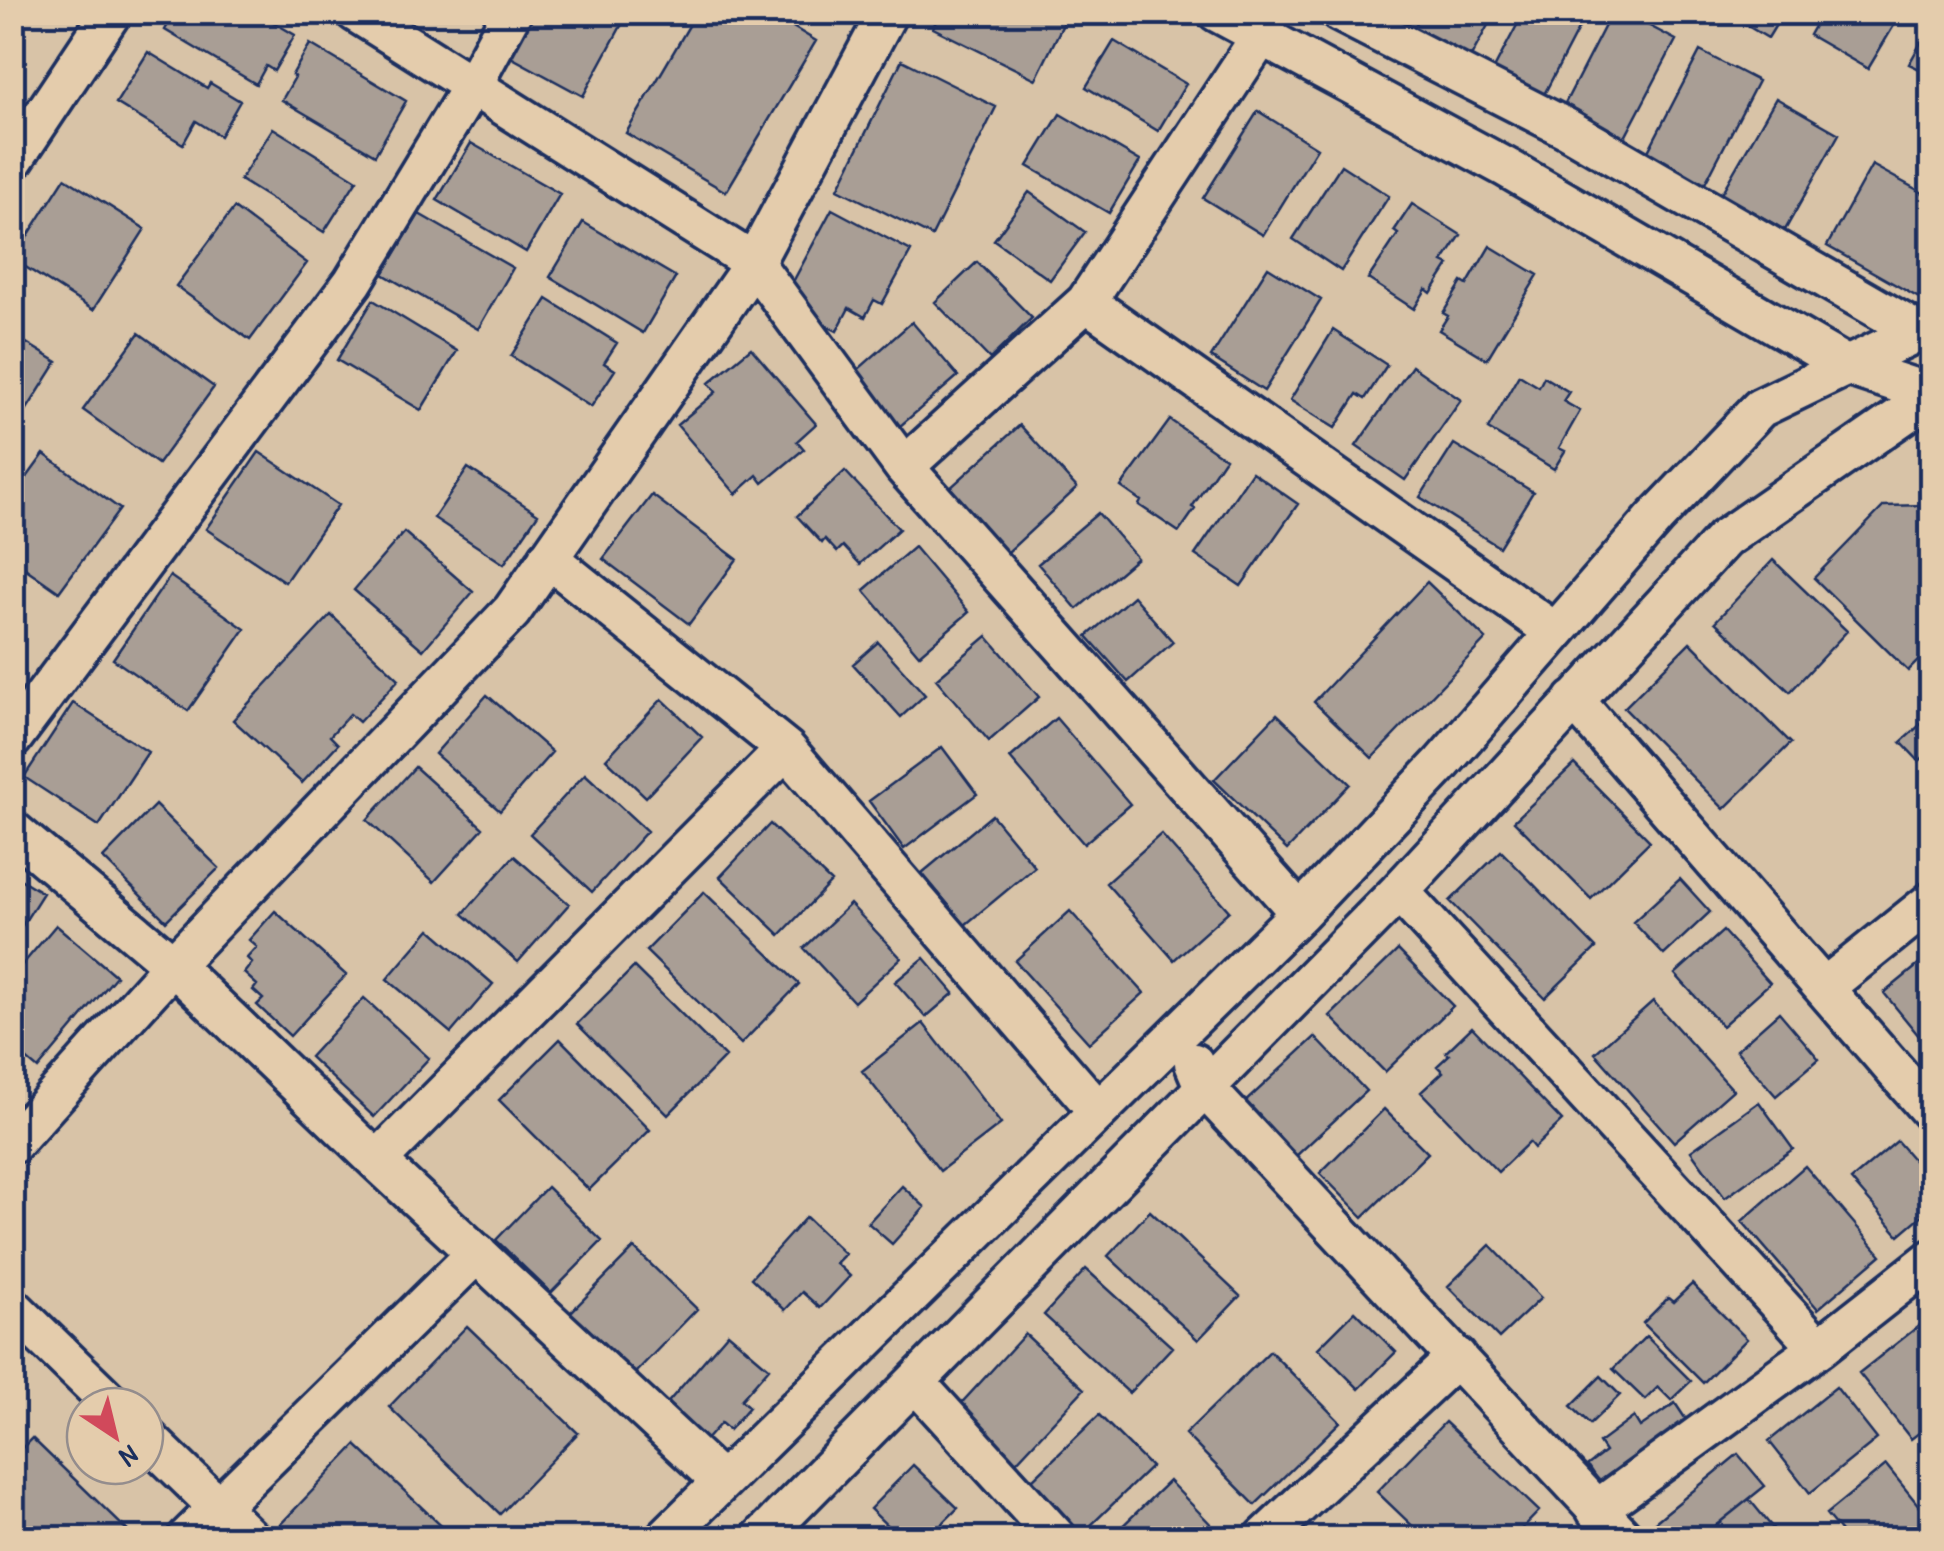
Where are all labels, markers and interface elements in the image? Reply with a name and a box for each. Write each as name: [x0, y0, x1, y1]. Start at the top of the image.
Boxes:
north arrow: [65, 1386, 165, 1486]
text: N: [112, 1437, 146, 1476]

